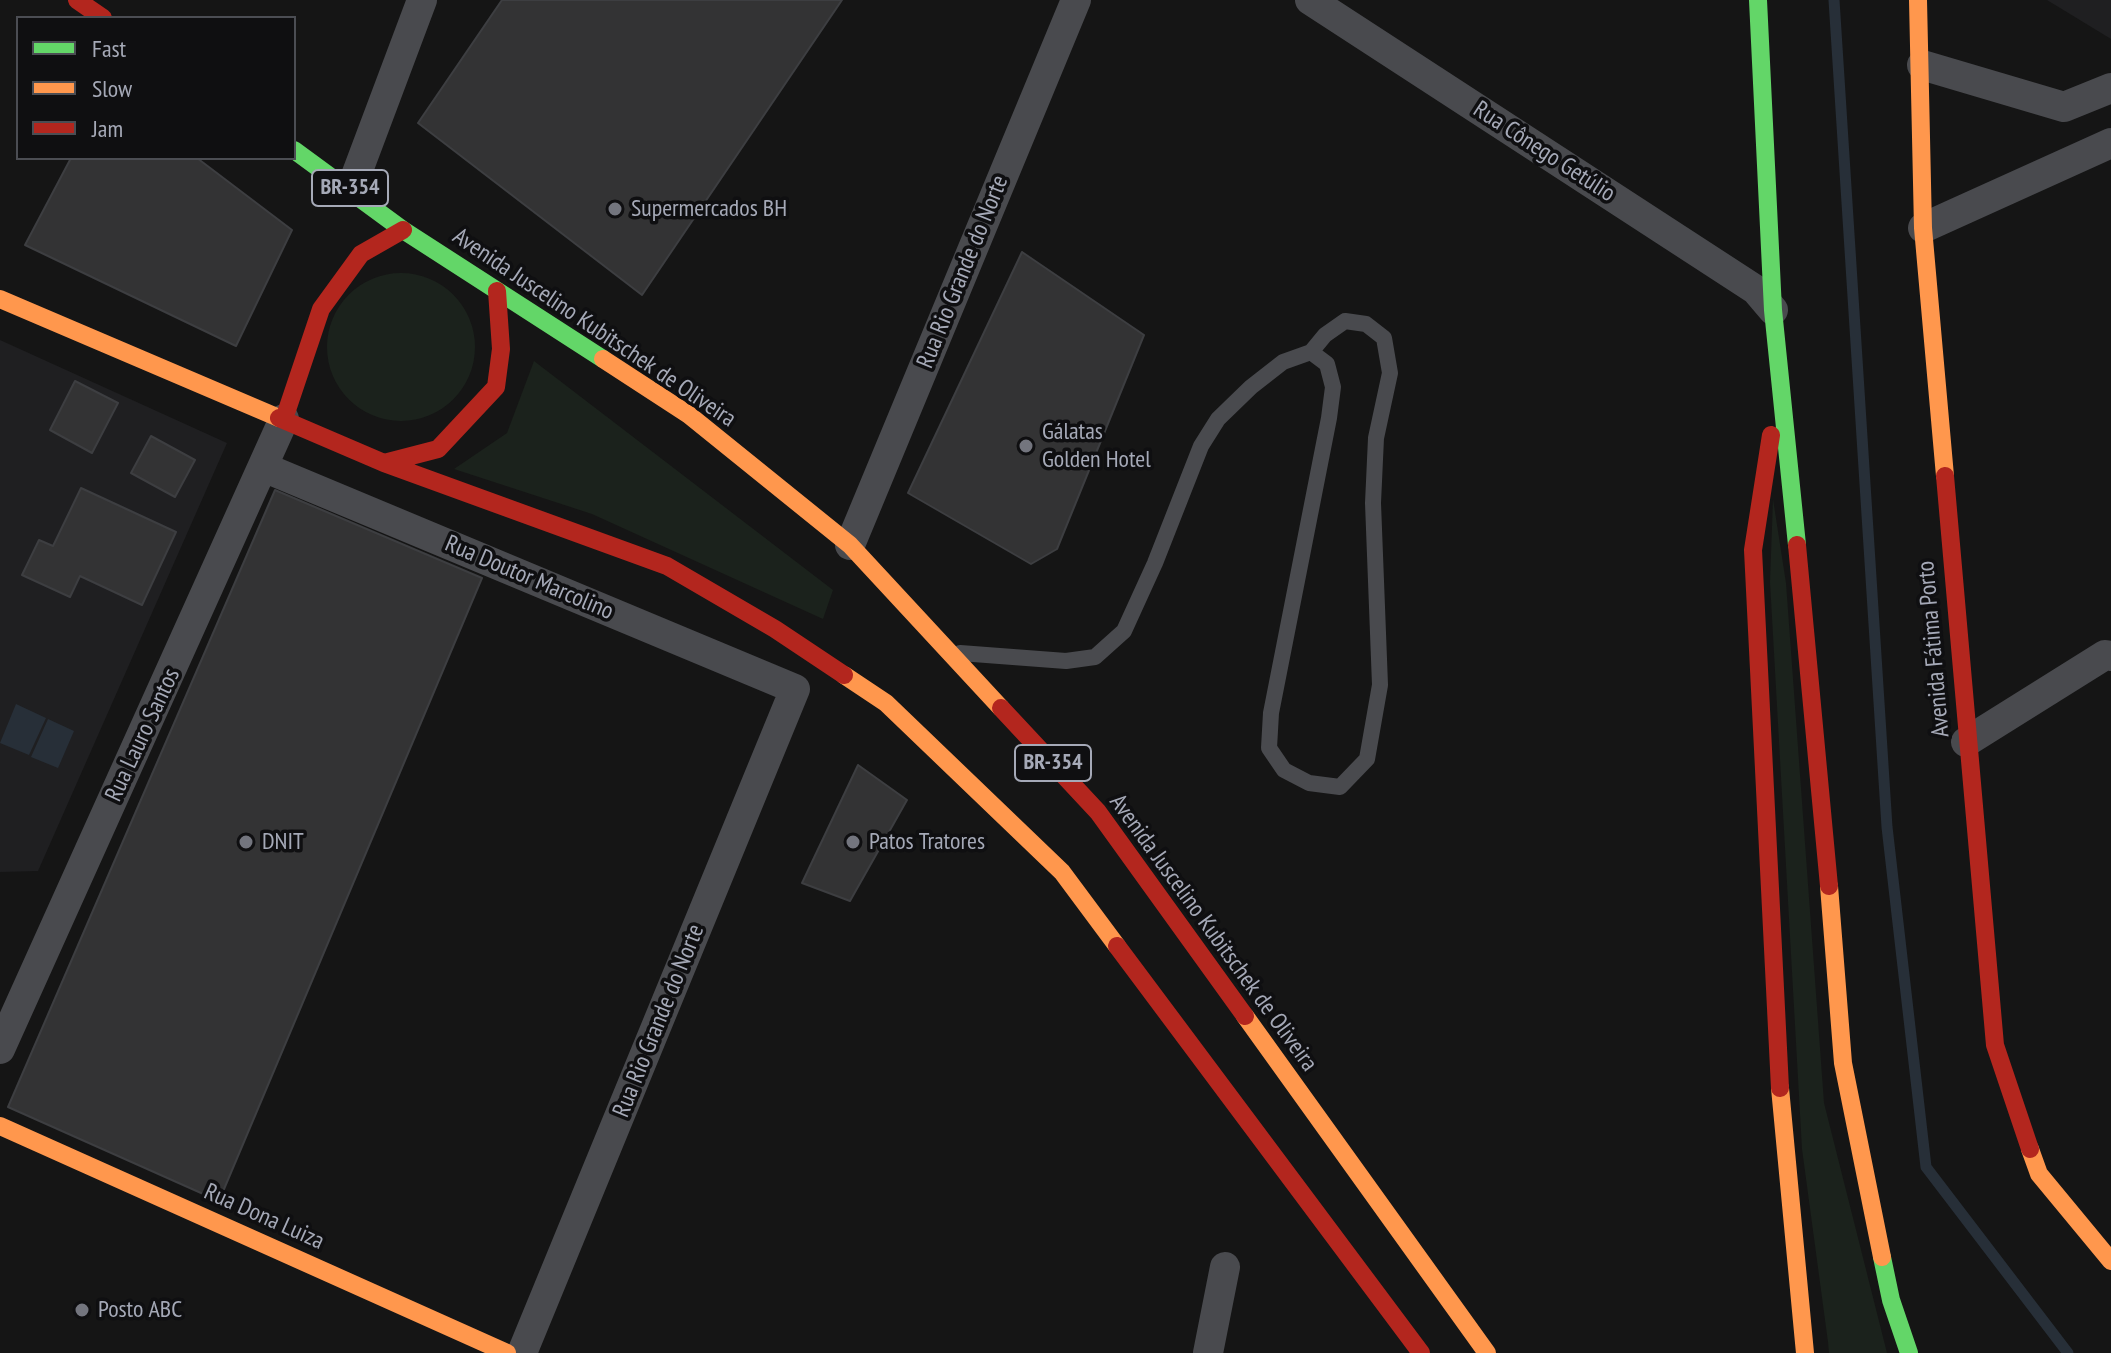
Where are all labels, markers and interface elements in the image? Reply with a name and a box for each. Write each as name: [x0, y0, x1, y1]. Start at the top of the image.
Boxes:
legend: [16, 16, 296, 160]
text: Fast: [92, 33, 126, 64]
text: Slow: [92, 73, 132, 104]
street label: Rua Cônego Getúlio: [1468, 95, 1620, 209]
text: Jam: [92, 113, 123, 144]
road number: BR-354: [312, 170, 388, 206]
street label: Rua Rio Grande do Norte: [911, 171, 1015, 373]
place label: Supermercados BH: [631, 195, 787, 223]
marker: Supermercados BH: [606, 200, 624, 218]
street label: Avenida Juscelino Kubitschek de Oliveira: [447, 222, 741, 434]
place label: Gálatas Golden Hotel: [1042, 418, 1151, 474]
marker: Gálatas Golden Hotel: [1017, 437, 1035, 455]
street label: Rua Doutor Marcolino: [440, 530, 618, 626]
street label: Avenida Fátima Porto: [1912, 560, 1956, 738]
street label: Rua Lauro Santos: [100, 664, 186, 806]
road number: BR-354: [1015, 745, 1091, 781]
street label: Avenida Juscelino Kubitschek de Oliveira: [1103, 789, 1323, 1077]
place label: DNIT: [262, 828, 304, 856]
place label: Patos Tratores: [869, 828, 985, 856]
marker: DNIT: [237, 833, 255, 851]
marker: Patos Tratores: [844, 833, 862, 851]
street label: Rua Rio Grande do Norte: [607, 920, 711, 1122]
street label: Rua Dona Luiza: [200, 1178, 328, 1256]
place label: Posto ABC: [98, 1296, 182, 1324]
marker: Posto ABC: [73, 1301, 91, 1319]

